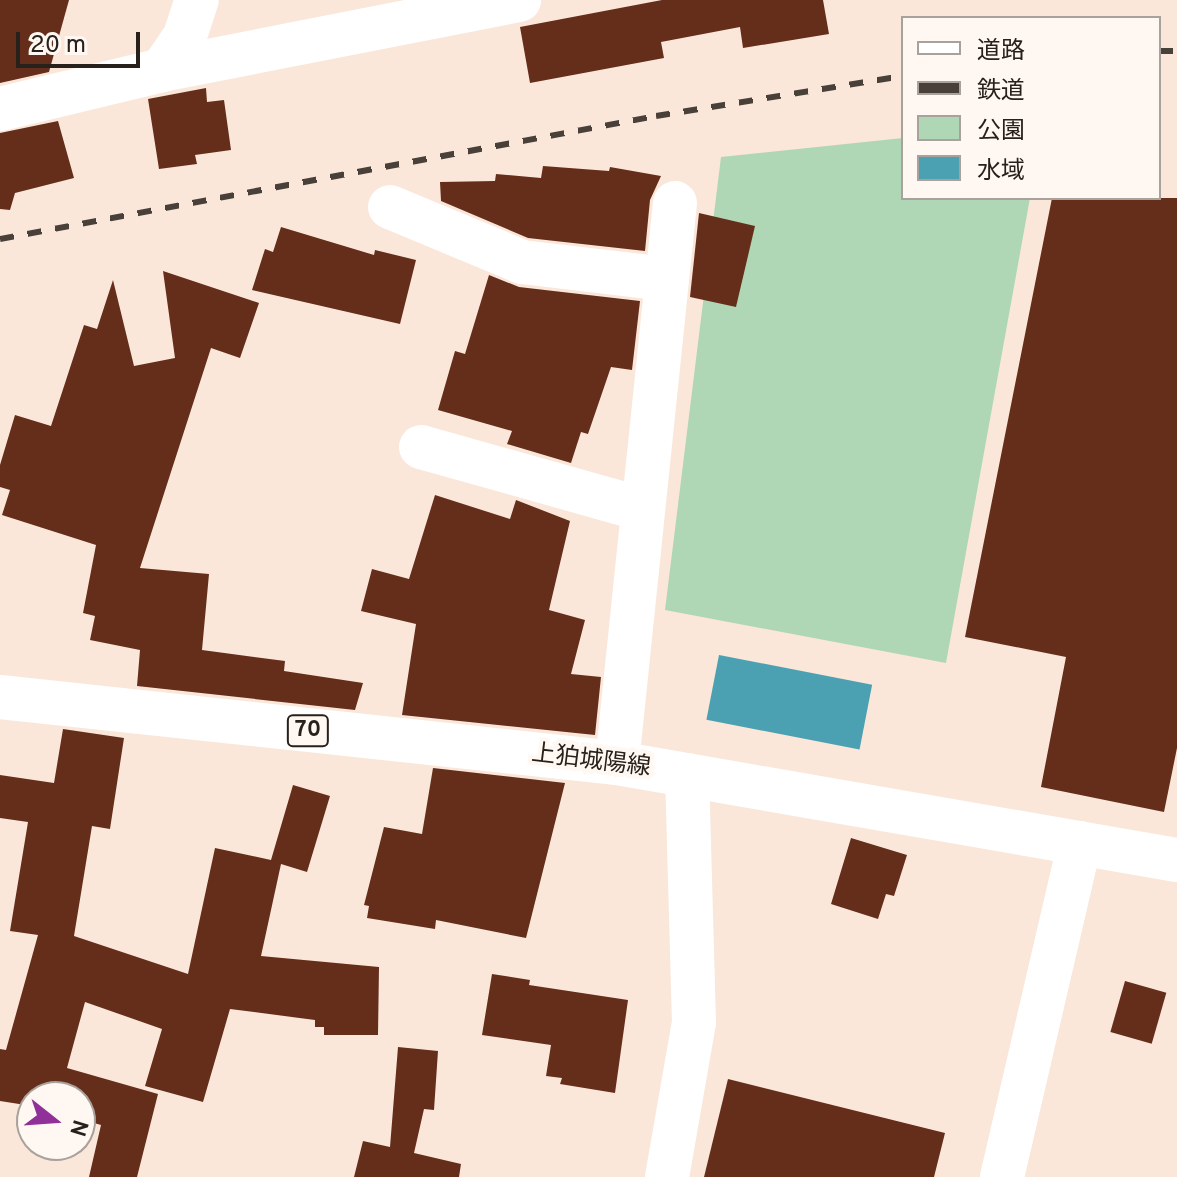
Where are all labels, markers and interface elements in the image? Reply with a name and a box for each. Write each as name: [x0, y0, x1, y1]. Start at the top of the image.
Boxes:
scale bar: [20, 16, 144, 66]
legend: [901, 16, 1161, 200]
text: 20 m: [30, 31, 86, 61]
text: 道路: [977, 37, 1025, 67]
text: 鉄道: [977, 77, 1025, 107]
text: 公園: [977, 117, 1025, 147]
text: 水域: [977, 157, 1025, 187]
road number: 70: [286, 713, 330, 749]
street label: 上狛城陽線: [530, 740, 652, 784]
north arrow: [16, 1081, 96, 1161]
text: N: [62, 1116, 93, 1139]

